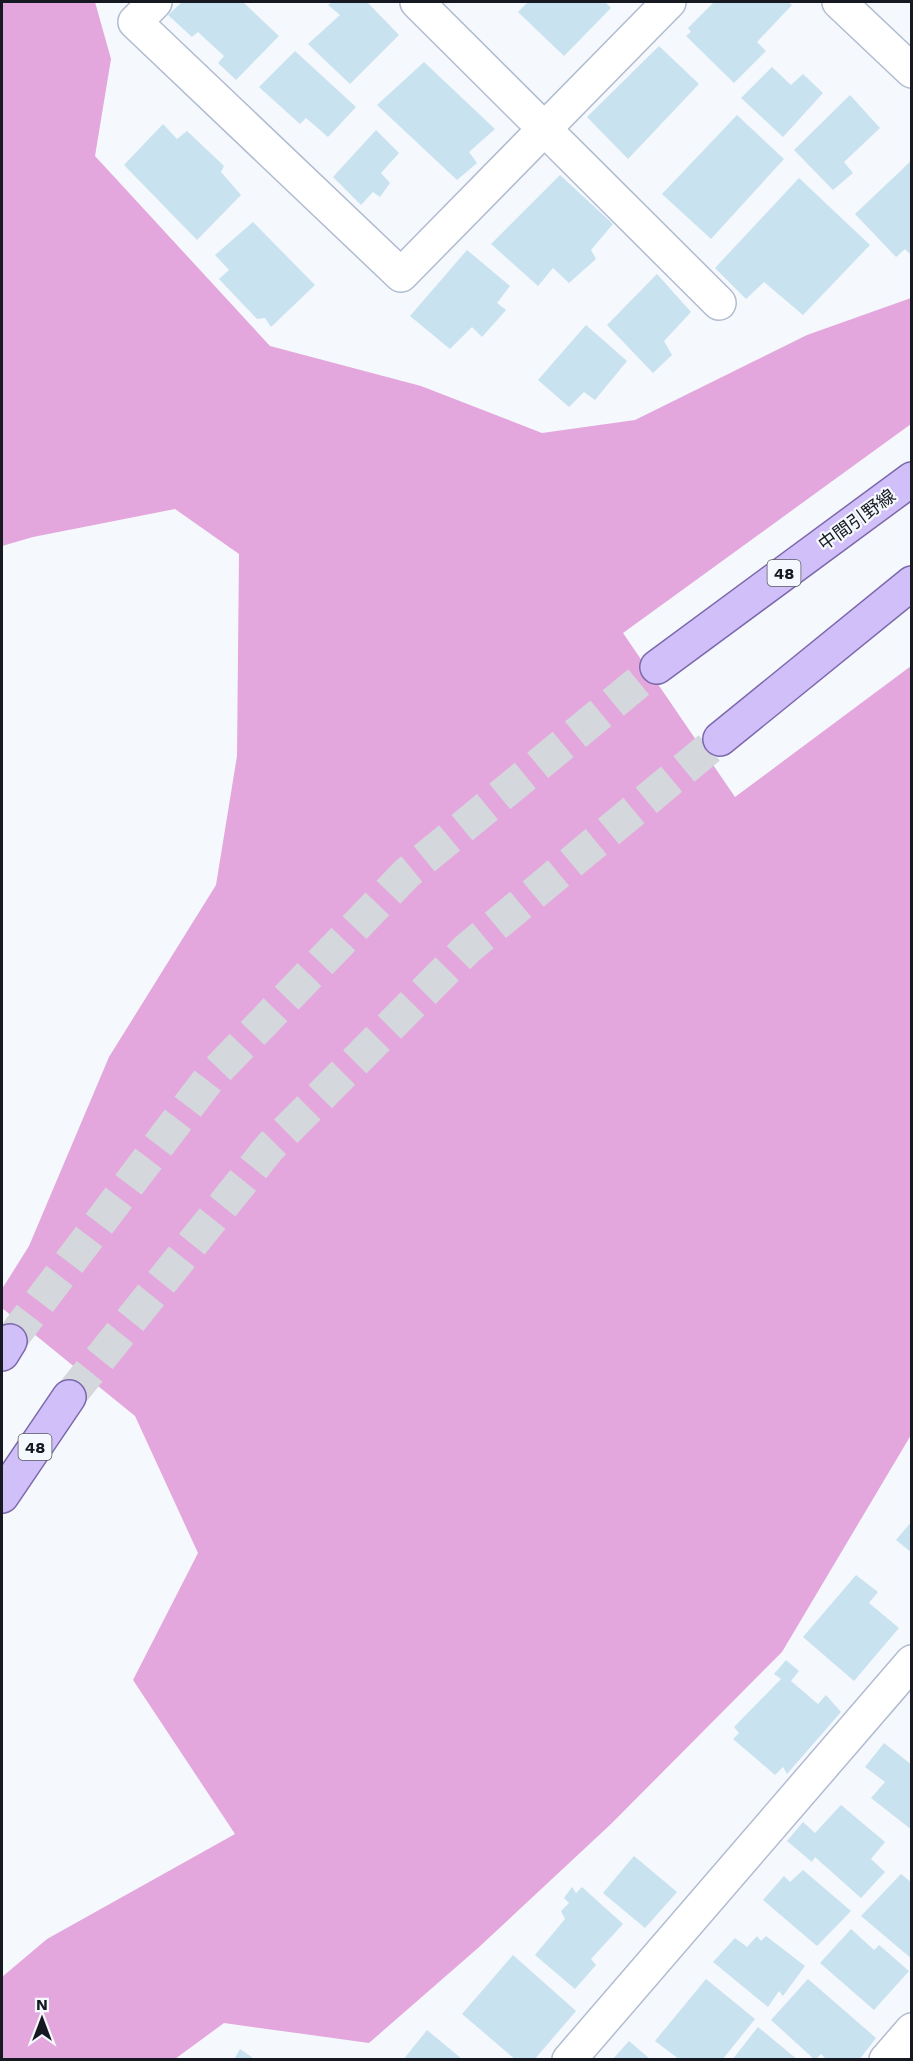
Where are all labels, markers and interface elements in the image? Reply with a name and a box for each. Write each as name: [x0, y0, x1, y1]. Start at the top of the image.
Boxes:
street label: 中間引野線: [814, 485, 899, 555]
road number: 48: [768, 560, 800, 586]
road number: 48: [18, 1434, 51, 1460]
north arrow: [12, 1989, 72, 2049]
text: N: [36, 1995, 48, 2014]

